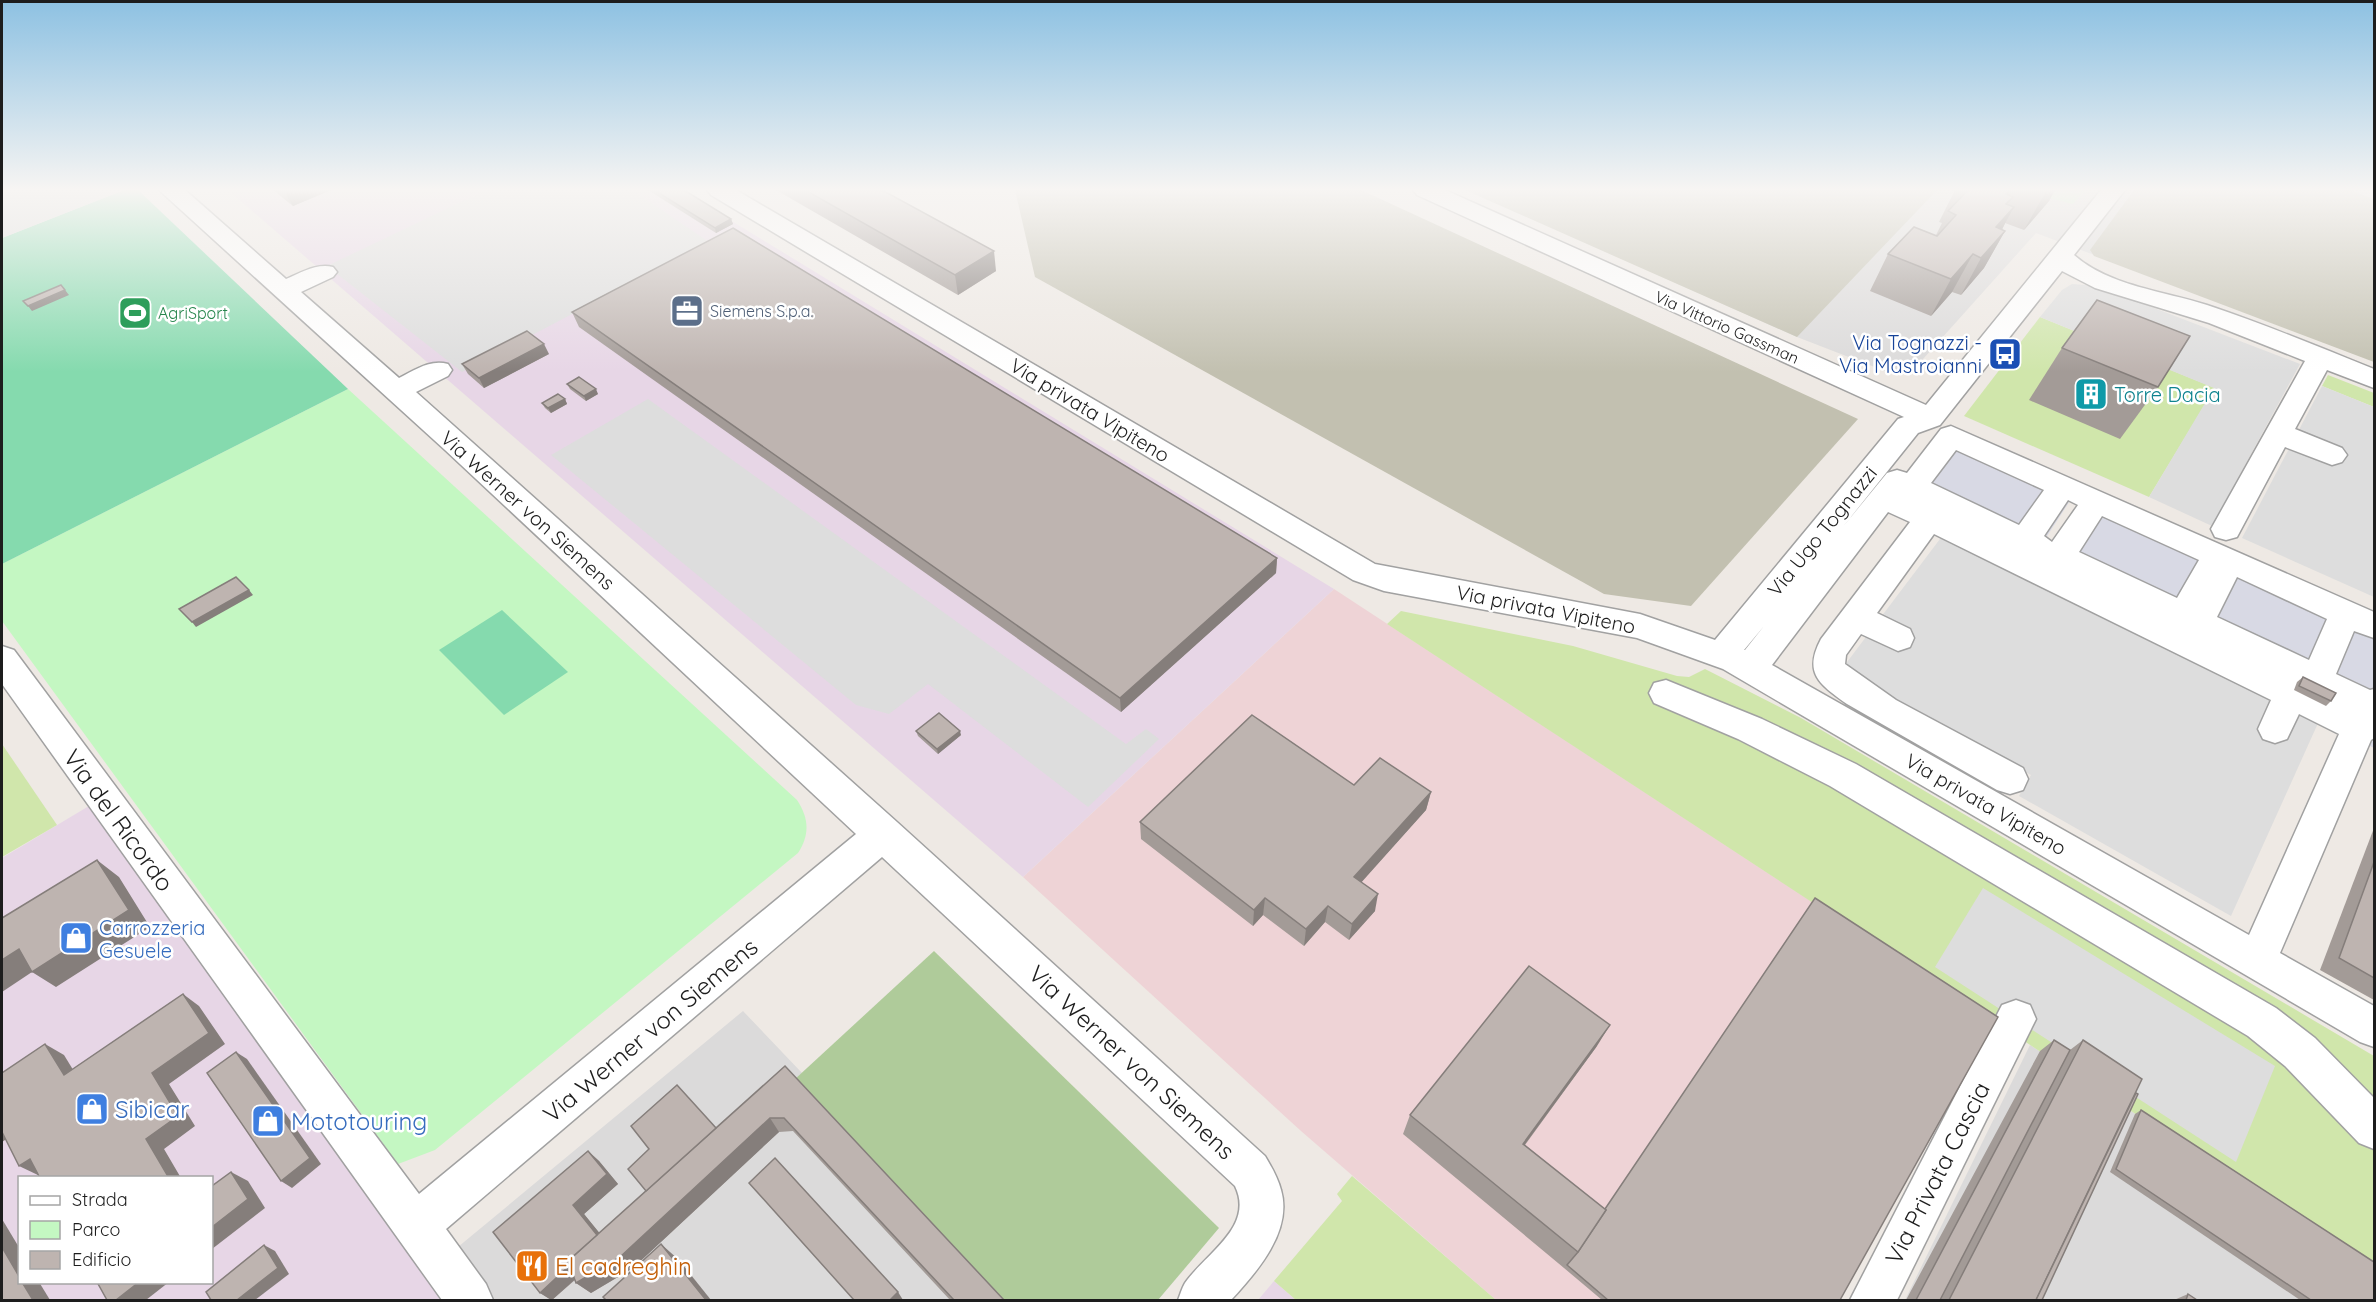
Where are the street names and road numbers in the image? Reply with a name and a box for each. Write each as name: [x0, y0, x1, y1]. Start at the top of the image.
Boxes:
street label: Via Vittorio Gassman: [1652, 286, 1802, 368]
street label: Via privata Vipiteno: [1006, 352, 1174, 468]
street label: Via Werner von Siemens: [436, 425, 620, 595]
street label: Via Ugo Tognazzi: [1762, 461, 1882, 601]
street label: Via privata Vipiteno: [1454, 579, 1638, 639]
street label: Via del Ricordo: [57, 743, 181, 897]
street label: Via privata Vipiteno: [1901, 748, 2071, 860]
street label: Via Werner von Siemens: [536, 931, 764, 1129]
street label: Via Werner von Siemens: [1023, 959, 1241, 1165]
street label: Via Privata Cascia: [1878, 1077, 1996, 1269]

